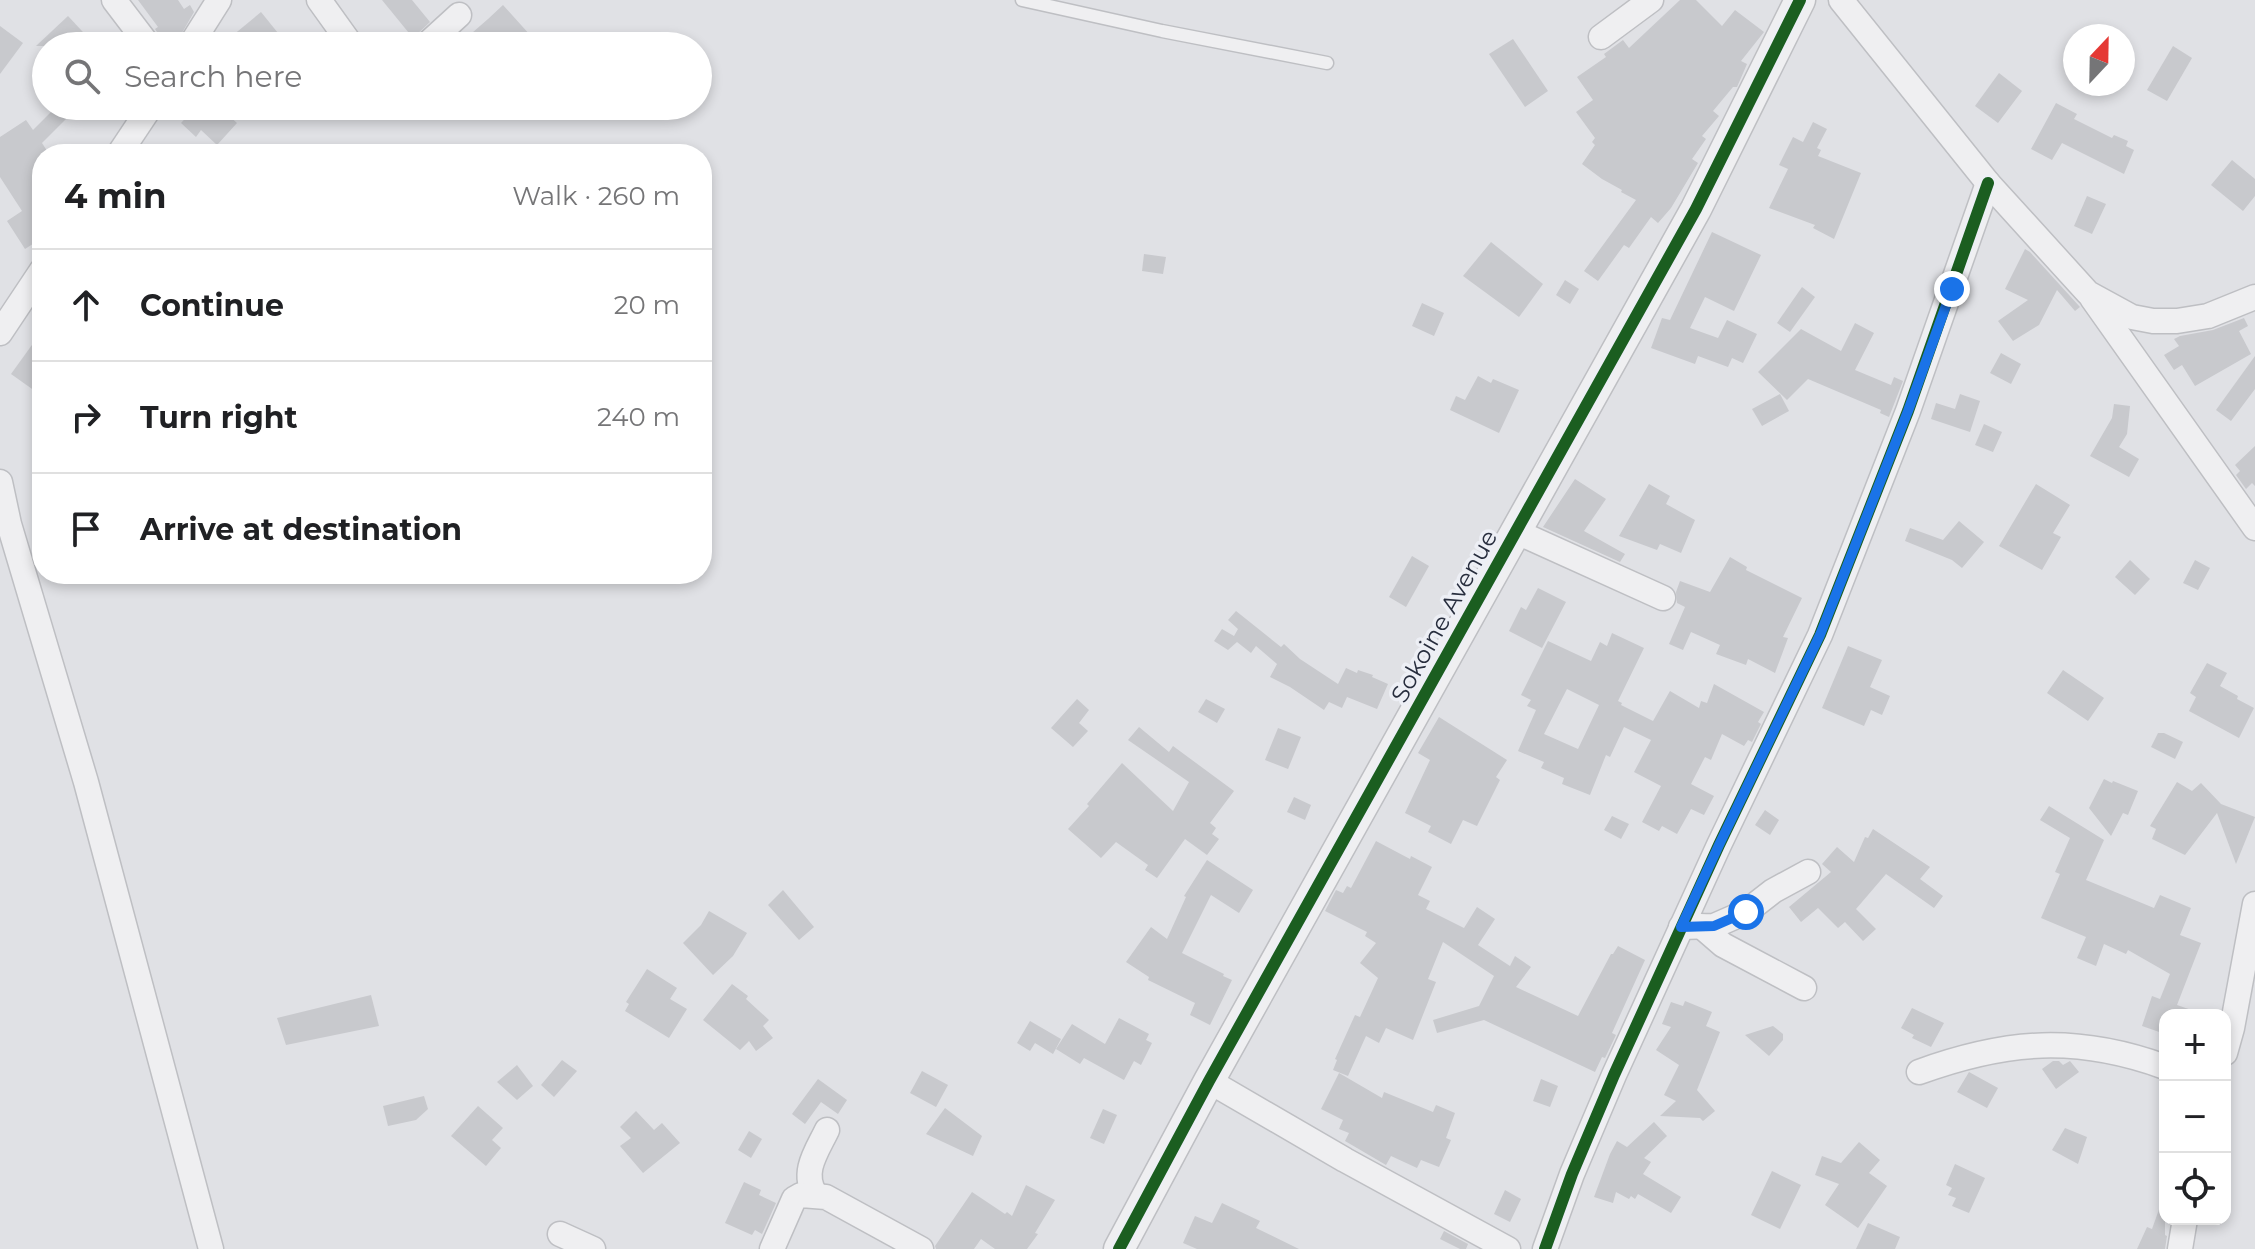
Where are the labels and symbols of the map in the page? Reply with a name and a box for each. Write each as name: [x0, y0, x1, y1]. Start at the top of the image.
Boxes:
north arrow: [2063, 24, 2135, 96]
route end: [1934, 271, 1970, 307]
street label: Sokoine Avenue: [1385, 525, 1503, 707]
route start: [1728, 894, 1764, 930]

